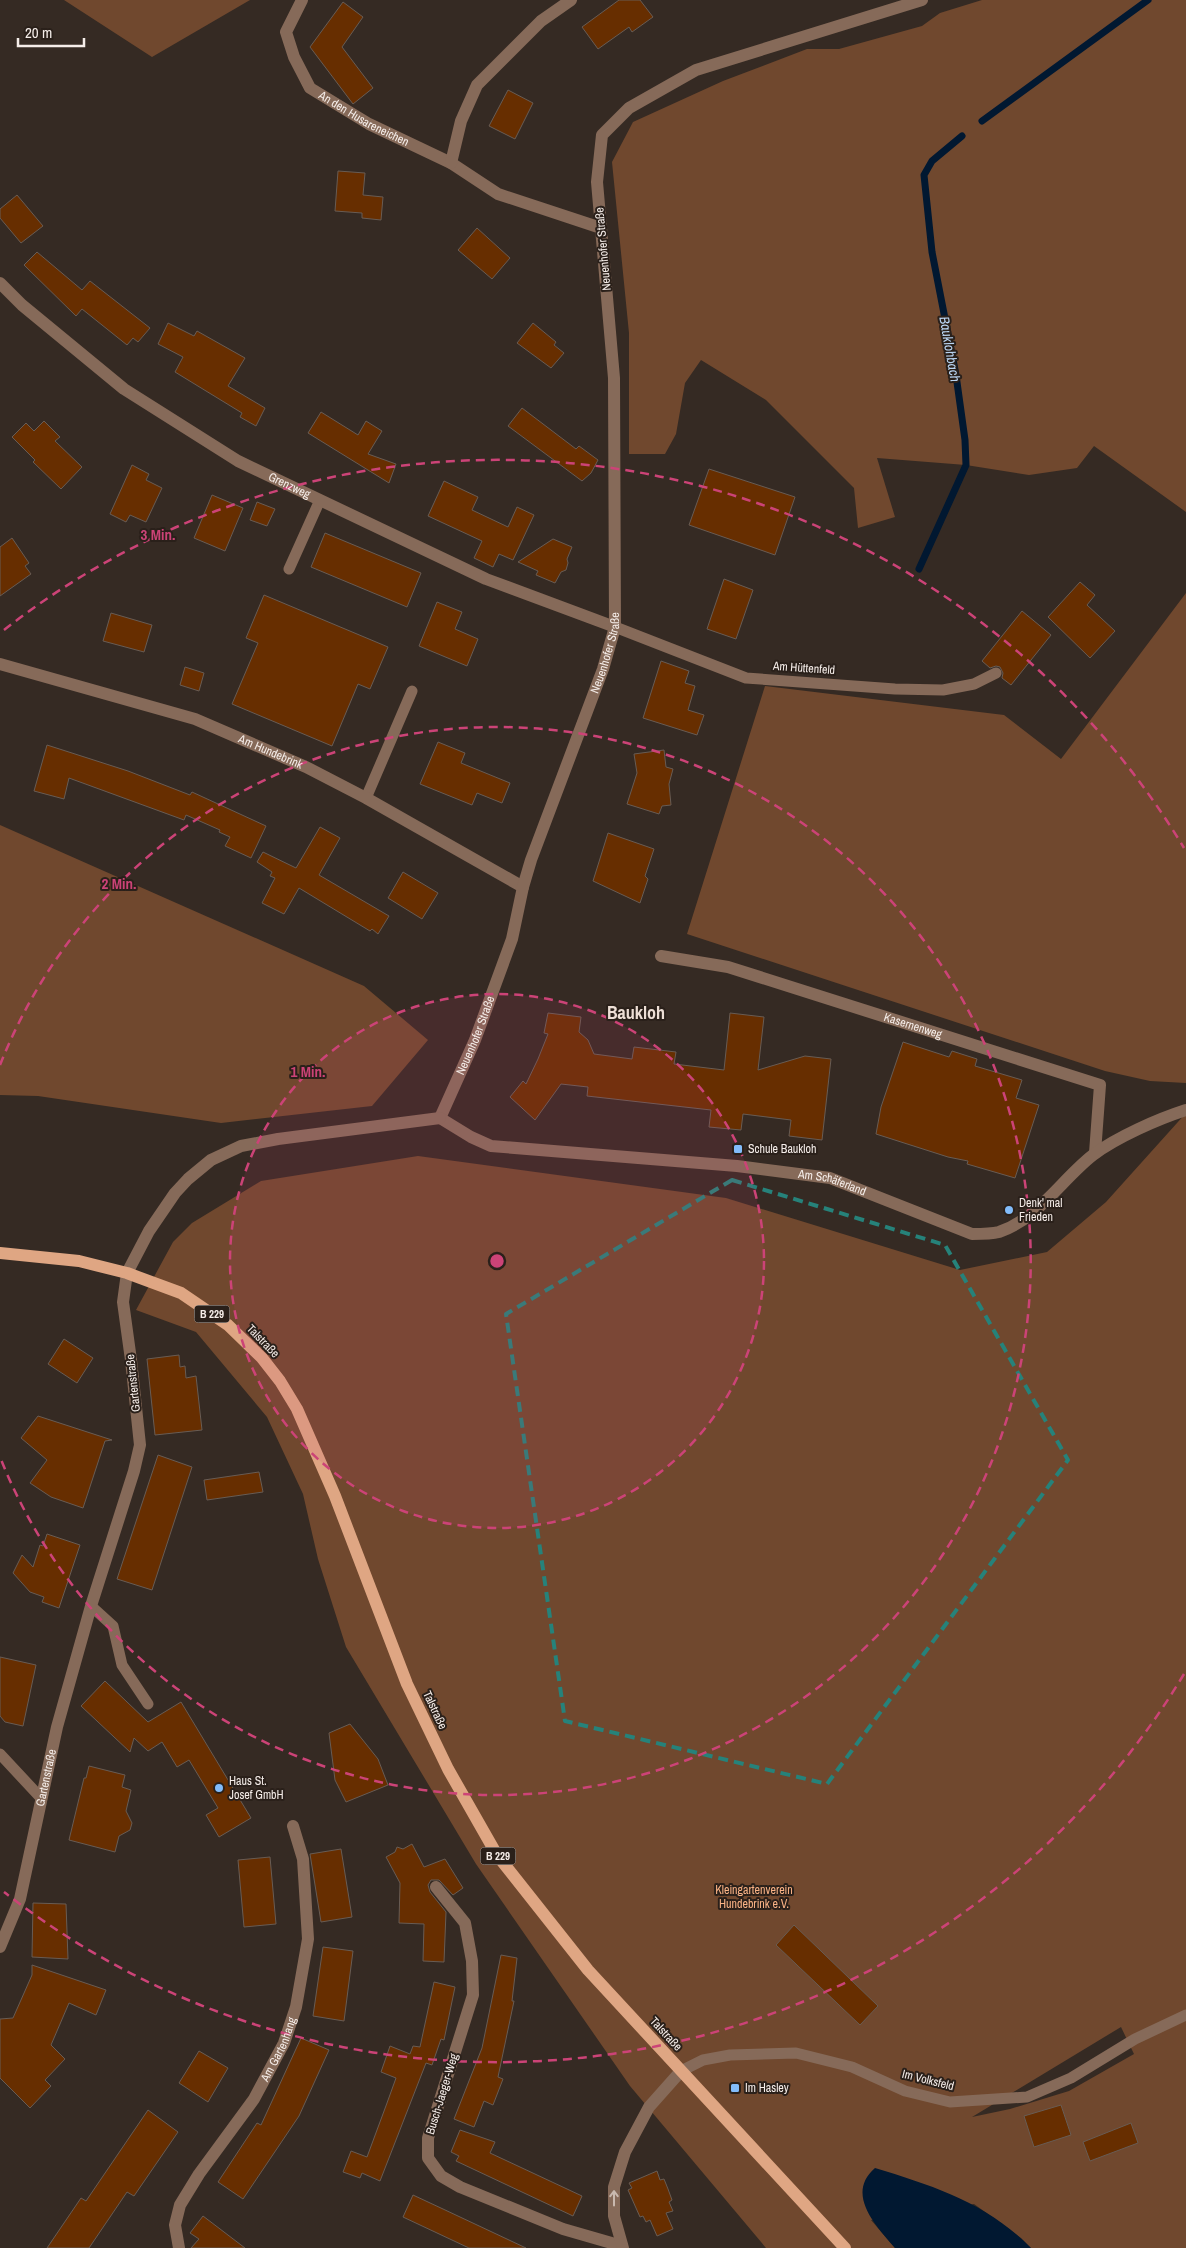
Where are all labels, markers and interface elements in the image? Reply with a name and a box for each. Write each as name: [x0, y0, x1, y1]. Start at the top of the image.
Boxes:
scale bar: [18, 15, 84, 47]
text: 20 m: [25, 22, 52, 43]
street label: An den Husareneichen: [315, 87, 412, 150]
street label: Neuenhofer Straße: [591, 207, 615, 291]
water label: Bauklohbach: [935, 315, 965, 383]
street label: Grenzweg: [266, 469, 314, 503]
text: 3 Min.: [141, 524, 175, 545]
street label: Neuenhofer Straße: [587, 612, 623, 696]
street label: Am Hüttenfeld: [771, 658, 836, 678]
street label: Am Hundebrink: [235, 730, 305, 773]
text: 2 Min.: [102, 873, 136, 894]
street label: Neuenhofer Straße: [452, 994, 498, 1077]
district label: Baukloh: [607, 1000, 665, 1025]
street label: Kasernenweg: [882, 1009, 945, 1043]
text: 1 Min.: [291, 1061, 325, 1082]
place label: Schule Baukloh: [748, 1141, 816, 1157]
marker: Schule Baukloh: [732, 1143, 744, 1155]
street label: Am Schäferland: [796, 1166, 868, 1199]
place label: Denk' mal Frieden: [1019, 1195, 1062, 1225]
marker: Denk' mal Frieden: [1003, 1204, 1015, 1216]
centre of rings: [488, 1252, 506, 1270]
road number: B 229: [194, 1306, 230, 1322]
street label: Talstraße: [243, 1321, 283, 1361]
street label: Gartenstraße: [122, 1353, 144, 1413]
street label: Talstraße: [419, 1688, 451, 1732]
street label: Gartenstraße: [32, 1748, 60, 1808]
place label: Haus St. Josef GmbH: [229, 1773, 284, 1803]
marker: Haus St. Josef GmbH: [213, 1782, 225, 1794]
road number: B 229: [480, 1848, 516, 1864]
park label: Kleingartenverein Hundebrink e.V.: [715, 1882, 793, 1912]
street label: Am Gartenhang: [256, 2014, 300, 2085]
street label: Talstraße: [646, 2014, 686, 2054]
street label: Busch-Jaeger-Weg: [422, 2051, 462, 2137]
street label: Im Volksfeld: [900, 2066, 956, 2094]
place label: Im Hasley: [745, 2080, 789, 2096]
marker: Im Hasley: [729, 2082, 741, 2094]
one-way arrow: [609, 2190, 619, 2206]

